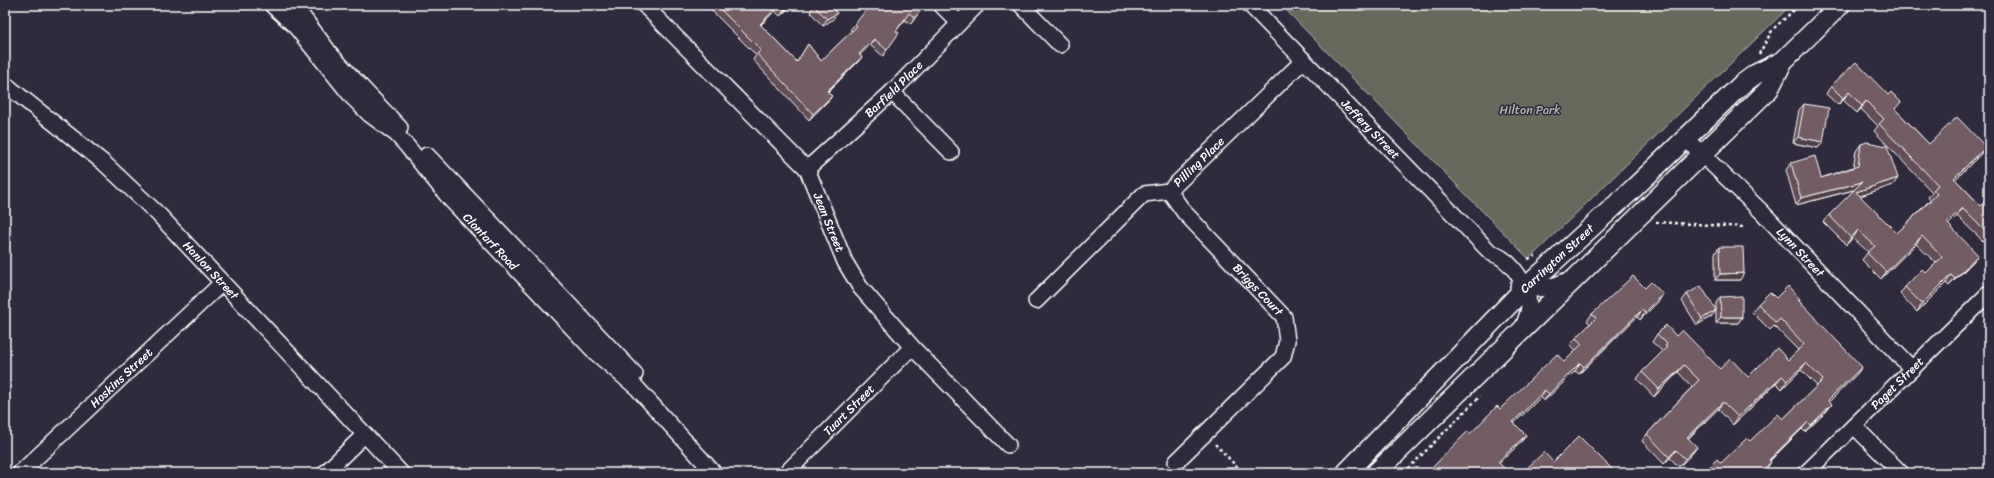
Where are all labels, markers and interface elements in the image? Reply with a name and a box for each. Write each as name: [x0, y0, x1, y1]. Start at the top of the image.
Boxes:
street label: Barfield Place: [859, 55, 929, 123]
street label: Jeffery Street: [1335, 93, 1406, 165]
park label: Hilton Park: [1500, 99, 1561, 121]
street label: Pilling Place: [1168, 131, 1230, 193]
street label: Jean Street: [806, 189, 851, 256]
street label: Clontarf Road: [457, 207, 524, 276]
street label: Carrington Street: [1515, 218, 1600, 299]
street label: Lynn Street: [1771, 222, 1831, 283]
street label: Hanlon Street: [177, 235, 245, 306]
street label: Briggs Court: [1227, 258, 1290, 322]
street label: Hoskins Street: [84, 342, 158, 413]
street label: Paget Street: [1865, 351, 1929, 415]
street label: Tuart Street: [818, 379, 880, 441]

